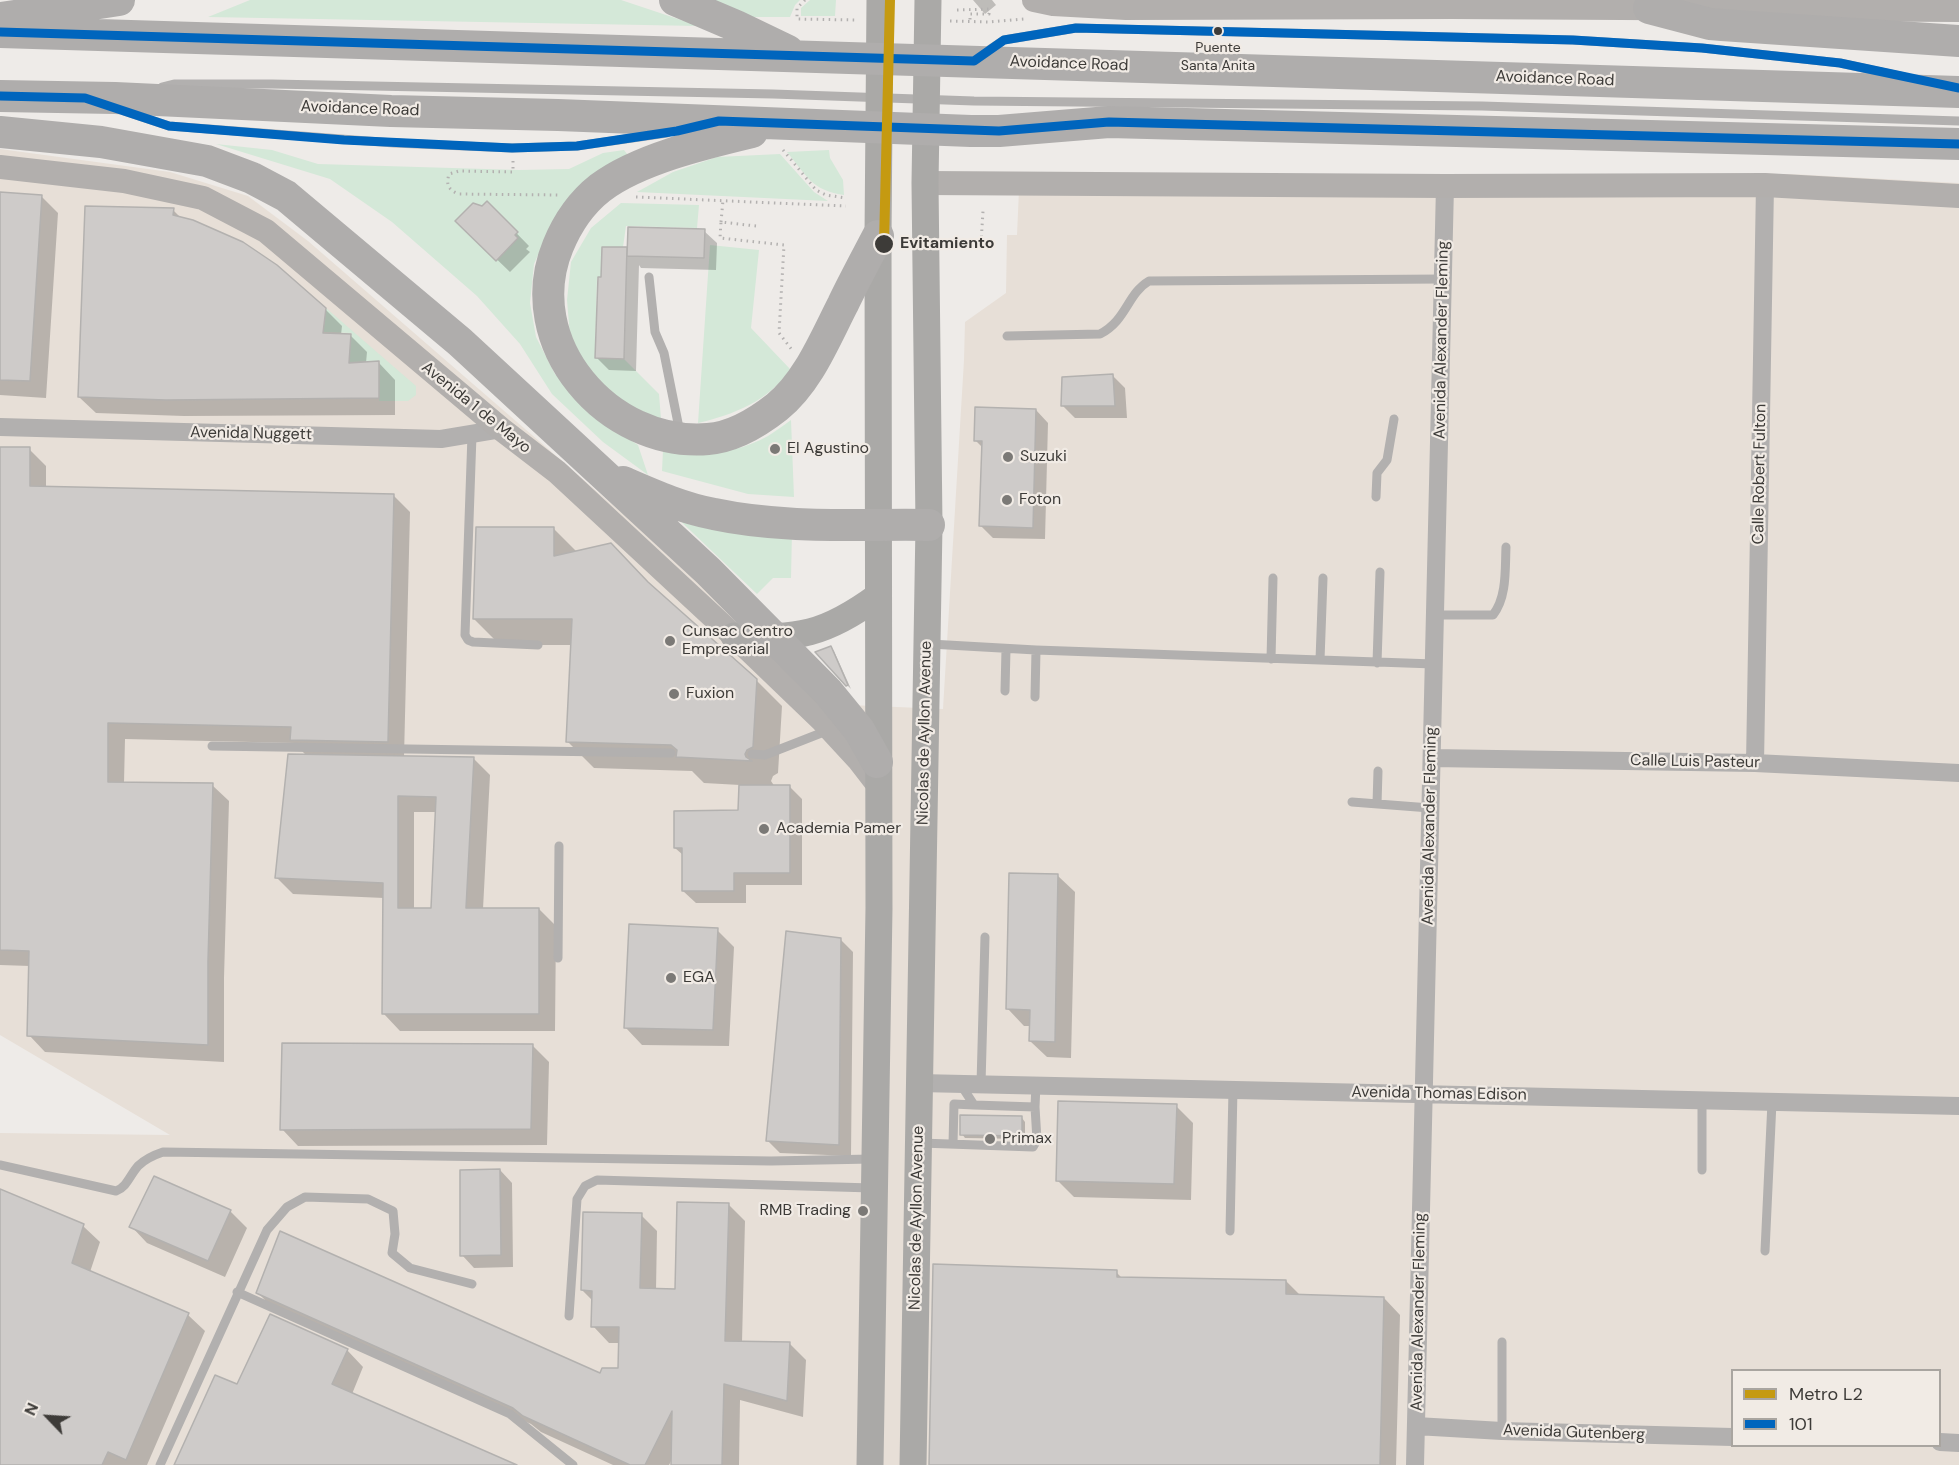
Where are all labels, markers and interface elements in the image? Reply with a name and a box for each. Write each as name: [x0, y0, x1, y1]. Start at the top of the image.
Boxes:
marker: Puente Santa Anita: [1212, 25, 1224, 37]
place label: Puente Santa Anita: [1181, 40, 1255, 72]
street label: Avoidance Road: [1009, 52, 1129, 76]
street label: Avoidance Road: [1495, 67, 1615, 91]
street label: Avoidance Road: [300, 97, 420, 121]
marker: Evitamiento: [873, 233, 895, 255]
place label: Evitamiento: [900, 234, 994, 254]
street label: Avenida Alexander Fleming: [1431, 241, 1453, 439]
street label: Avenida 1 de Mayo: [417, 358, 535, 458]
street label: Calle Robert Fulton: [1749, 403, 1771, 545]
street label: Avenida Nuggett: [190, 423, 312, 445]
place label: El Agustino: [787, 439, 869, 459]
marker: El Agustino: [768, 442, 782, 456]
place label: Suzuki: [1020, 447, 1067, 467]
marker: Suzuki: [1001, 450, 1015, 464]
place label: Foton: [1019, 490, 1061, 510]
marker: Foton: [1000, 493, 1014, 507]
place label: Cunsac Centro Empresarial: [682, 622, 793, 660]
marker: Cunsac Centro Empresarial: [663, 634, 677, 648]
street label: Nicolas de Ayllon Avenue: [914, 641, 936, 825]
place label: Fuxion: [686, 684, 734, 704]
marker: Fuxion: [667, 687, 681, 701]
street label: Avenida Alexander Fleming: [1419, 727, 1441, 925]
street label: Calle Luis Pasteur: [1630, 751, 1760, 773]
place label: Academia Pamer: [776, 819, 901, 839]
marker: Academia Pamer: [757, 822, 771, 836]
place label: EGA: [683, 968, 715, 988]
marker: EGA: [664, 971, 678, 985]
street label: Avenida Thomas Edison: [1351, 1083, 1527, 1105]
street label: Nicolas de Ayllon Avenue: [906, 1126, 928, 1310]
place label: Primax: [1002, 1129, 1052, 1149]
marker: Primax: [983, 1132, 997, 1146]
place label: RMB Trading: [759, 1201, 851, 1221]
marker: RMB Trading: [856, 1204, 870, 1218]
street label: Avenida Alexander Fleming: [1408, 1213, 1430, 1411]
legend: [1731, 1369, 1941, 1447]
text: Metro L2: [1789, 1382, 1863, 1406]
north arrow: [18, 1387, 78, 1447]
text: N: [19, 1399, 43, 1419]
text: 101: [1789, 1412, 1813, 1436]
street label: Avenida Gutenberg: [1503, 1421, 1645, 1445]

